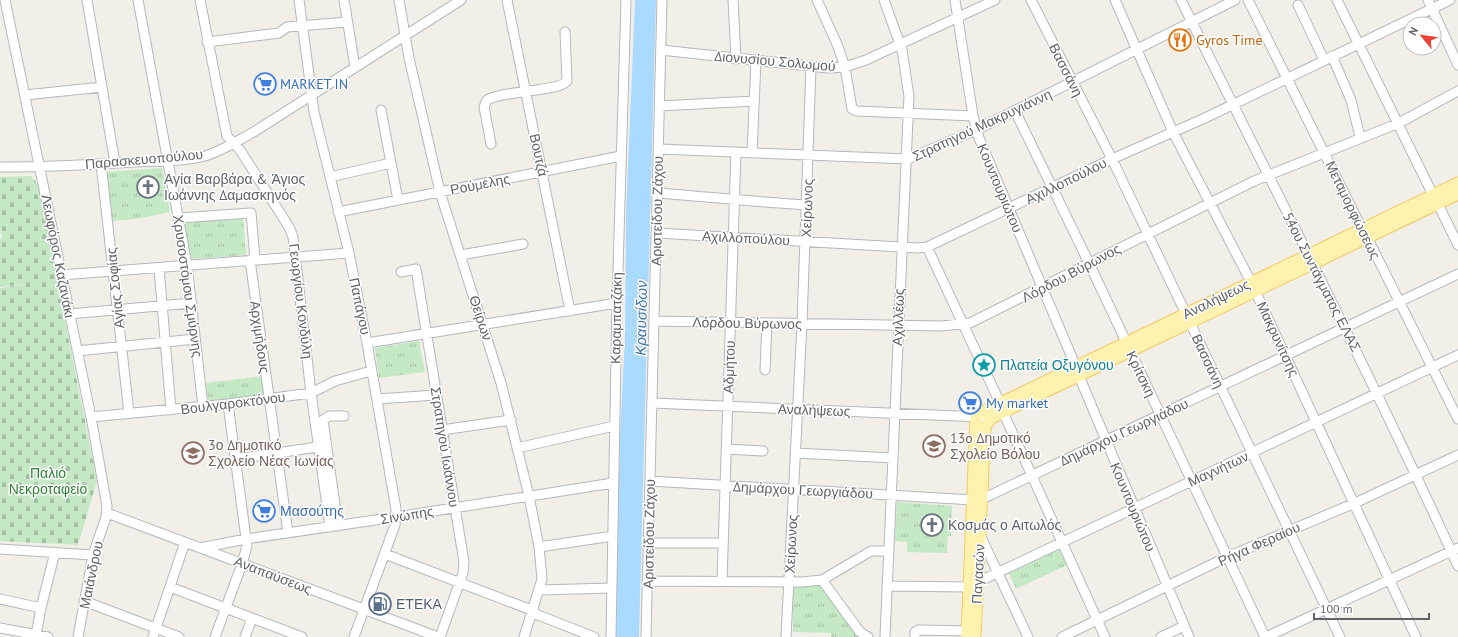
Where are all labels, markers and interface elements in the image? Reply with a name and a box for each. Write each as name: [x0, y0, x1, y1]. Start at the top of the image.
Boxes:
north arrow: [1402, 16, 1442, 56]
text: N: [1405, 25, 1421, 38]
restaurant icon: Gyros Time: [1167, 27, 1193, 53]
place label: Gyros Time: [1196, 31, 1263, 49]
street label: Βασσάνη: [1045, 40, 1087, 100]
street label: Διονυσίου Σολωμού: [714, 47, 836, 75]
supermarket icon: MARKET IN: [252, 71, 278, 97]
place label: MARKET IN: [280, 75, 348, 93]
street label: Στρατηγού Μακρυγιάννη: [910, 85, 1054, 165]
street label: Βουτζά: [526, 132, 552, 178]
street label: Κουντουριώτου: [973, 141, 1027, 235]
street label: Παρασκευοπούλου: [84, 145, 204, 173]
street label: Αχιλλοπούλου: [1022, 154, 1110, 208]
street label: Αριστείδου Ζάχου: [647, 156, 667, 266]
street label: Μεταμορφώσεως: [1321, 158, 1385, 262]
street label: Ρούμελης: [449, 169, 512, 199]
place label: Αγία Βαρβάρα & Άγιος Ιωάννης Δαμασκηνός: [164, 170, 305, 204]
church icon: Αγία Βαρβάρα & Άγιος Ιωάννης Δαμασκηνός: [135, 174, 161, 200]
street label: Χείρωνος: [797, 178, 817, 238]
street label: Λεωφόρος Καζανάκι: [37, 193, 79, 319]
street label: 54ου Συντάγματος ΕΛΑΣ: [1279, 209, 1365, 355]
street label: Χρυσοστόμου Σμύρνης: [169, 214, 207, 359]
street label: Αχιλλοπούλου: [702, 227, 790, 249]
street label: Λόρδου Βύρωνος: [1018, 239, 1124, 307]
street label: Γεωργίου Κονδύλη: [285, 242, 317, 360]
street label: Αγίας Σοφίας: [102, 246, 128, 329]
street label: Καραμπατζάκη: [606, 272, 626, 364]
street label: Αναλήψεως: [1179, 275, 1253, 323]
street label: Παπάγου: [345, 276, 375, 336]
water label: Κραυσίδων: [631, 280, 651, 356]
street label: Αχιλλέως: [888, 288, 908, 346]
street label: Θείρων: [465, 293, 497, 343]
street label: Μακρυνίτσης: [1253, 298, 1303, 380]
street label: Αρχιμήδους: [246, 299, 274, 375]
street label: Λόρδου Βύρωνος: [692, 313, 802, 333]
street label: Βασσάνη: [1188, 331, 1228, 391]
street label: Αδμήτου: [719, 340, 739, 394]
street label: Κρίτσκη: [1122, 348, 1160, 400]
place icon: Πλατεία Οξυγόνου: [971, 352, 997, 378]
place label: Πλατεία Οξυγόνου: [1000, 356, 1114, 374]
street label: Στρατηγού Ιωάννου: [427, 386, 463, 508]
street label: Βουλγαροκτόνου: [180, 388, 286, 418]
supermarket icon: My market: [957, 390, 983, 416]
place label: My market: [986, 394, 1049, 412]
street label: Δημάρχου Γεωργιάδου: [1057, 394, 1191, 470]
street label: Αναλήψεως: [777, 400, 851, 420]
place label: 13o Δημοτικό Σχολείο Βόλου: [950, 429, 1040, 463]
school or university icon: 13o Δημοτικό Σχολείο Βόλου: [921, 433, 947, 459]
place label: 3ο Δημοτικό Σχολείο Νέας Ιωνίας: [208, 436, 334, 470]
school or university icon: 3ο Δημοτικό Σχολείο Νέας Ιωνίας: [180, 440, 206, 466]
street label: Μαγνήτων: [1185, 447, 1251, 491]
street label: Κουντουριώτου: [1106, 460, 1160, 554]
park label: Παλιό Νεκροταφείο: [9, 464, 87, 498]
street label: Δημάρχου Γεωργιάδου: [733, 477, 873, 503]
street label: Αριστείδου Ζάχου: [639, 479, 659, 589]
supermarket icon: Μασούτης: [251, 498, 277, 524]
place label: Μασούτης: [280, 502, 344, 520]
street label: Σινώπης: [379, 502, 435, 528]
church icon: Κοσμάς ο Αιτωλός: [919, 512, 945, 538]
street label: Χείρωνος: [780, 514, 802, 574]
place label: Κοσμάς ο Αιτωλός: [948, 516, 1061, 534]
street label: Ρήγα Φεραίου: [1215, 518, 1303, 570]
street label: Μαιάνδρου: [75, 539, 107, 611]
street label: Παγασών: [967, 544, 989, 604]
street label: Αναπαύσεως: [232, 552, 315, 598]
fuel station icon: ΕΤΕΚΑ: [367, 591, 393, 617]
place label: ΕΤΕΚΑ: [396, 595, 443, 613]
scale bar: [1314, 595, 1429, 621]
text: 100 m: [1320, 601, 1353, 616]

